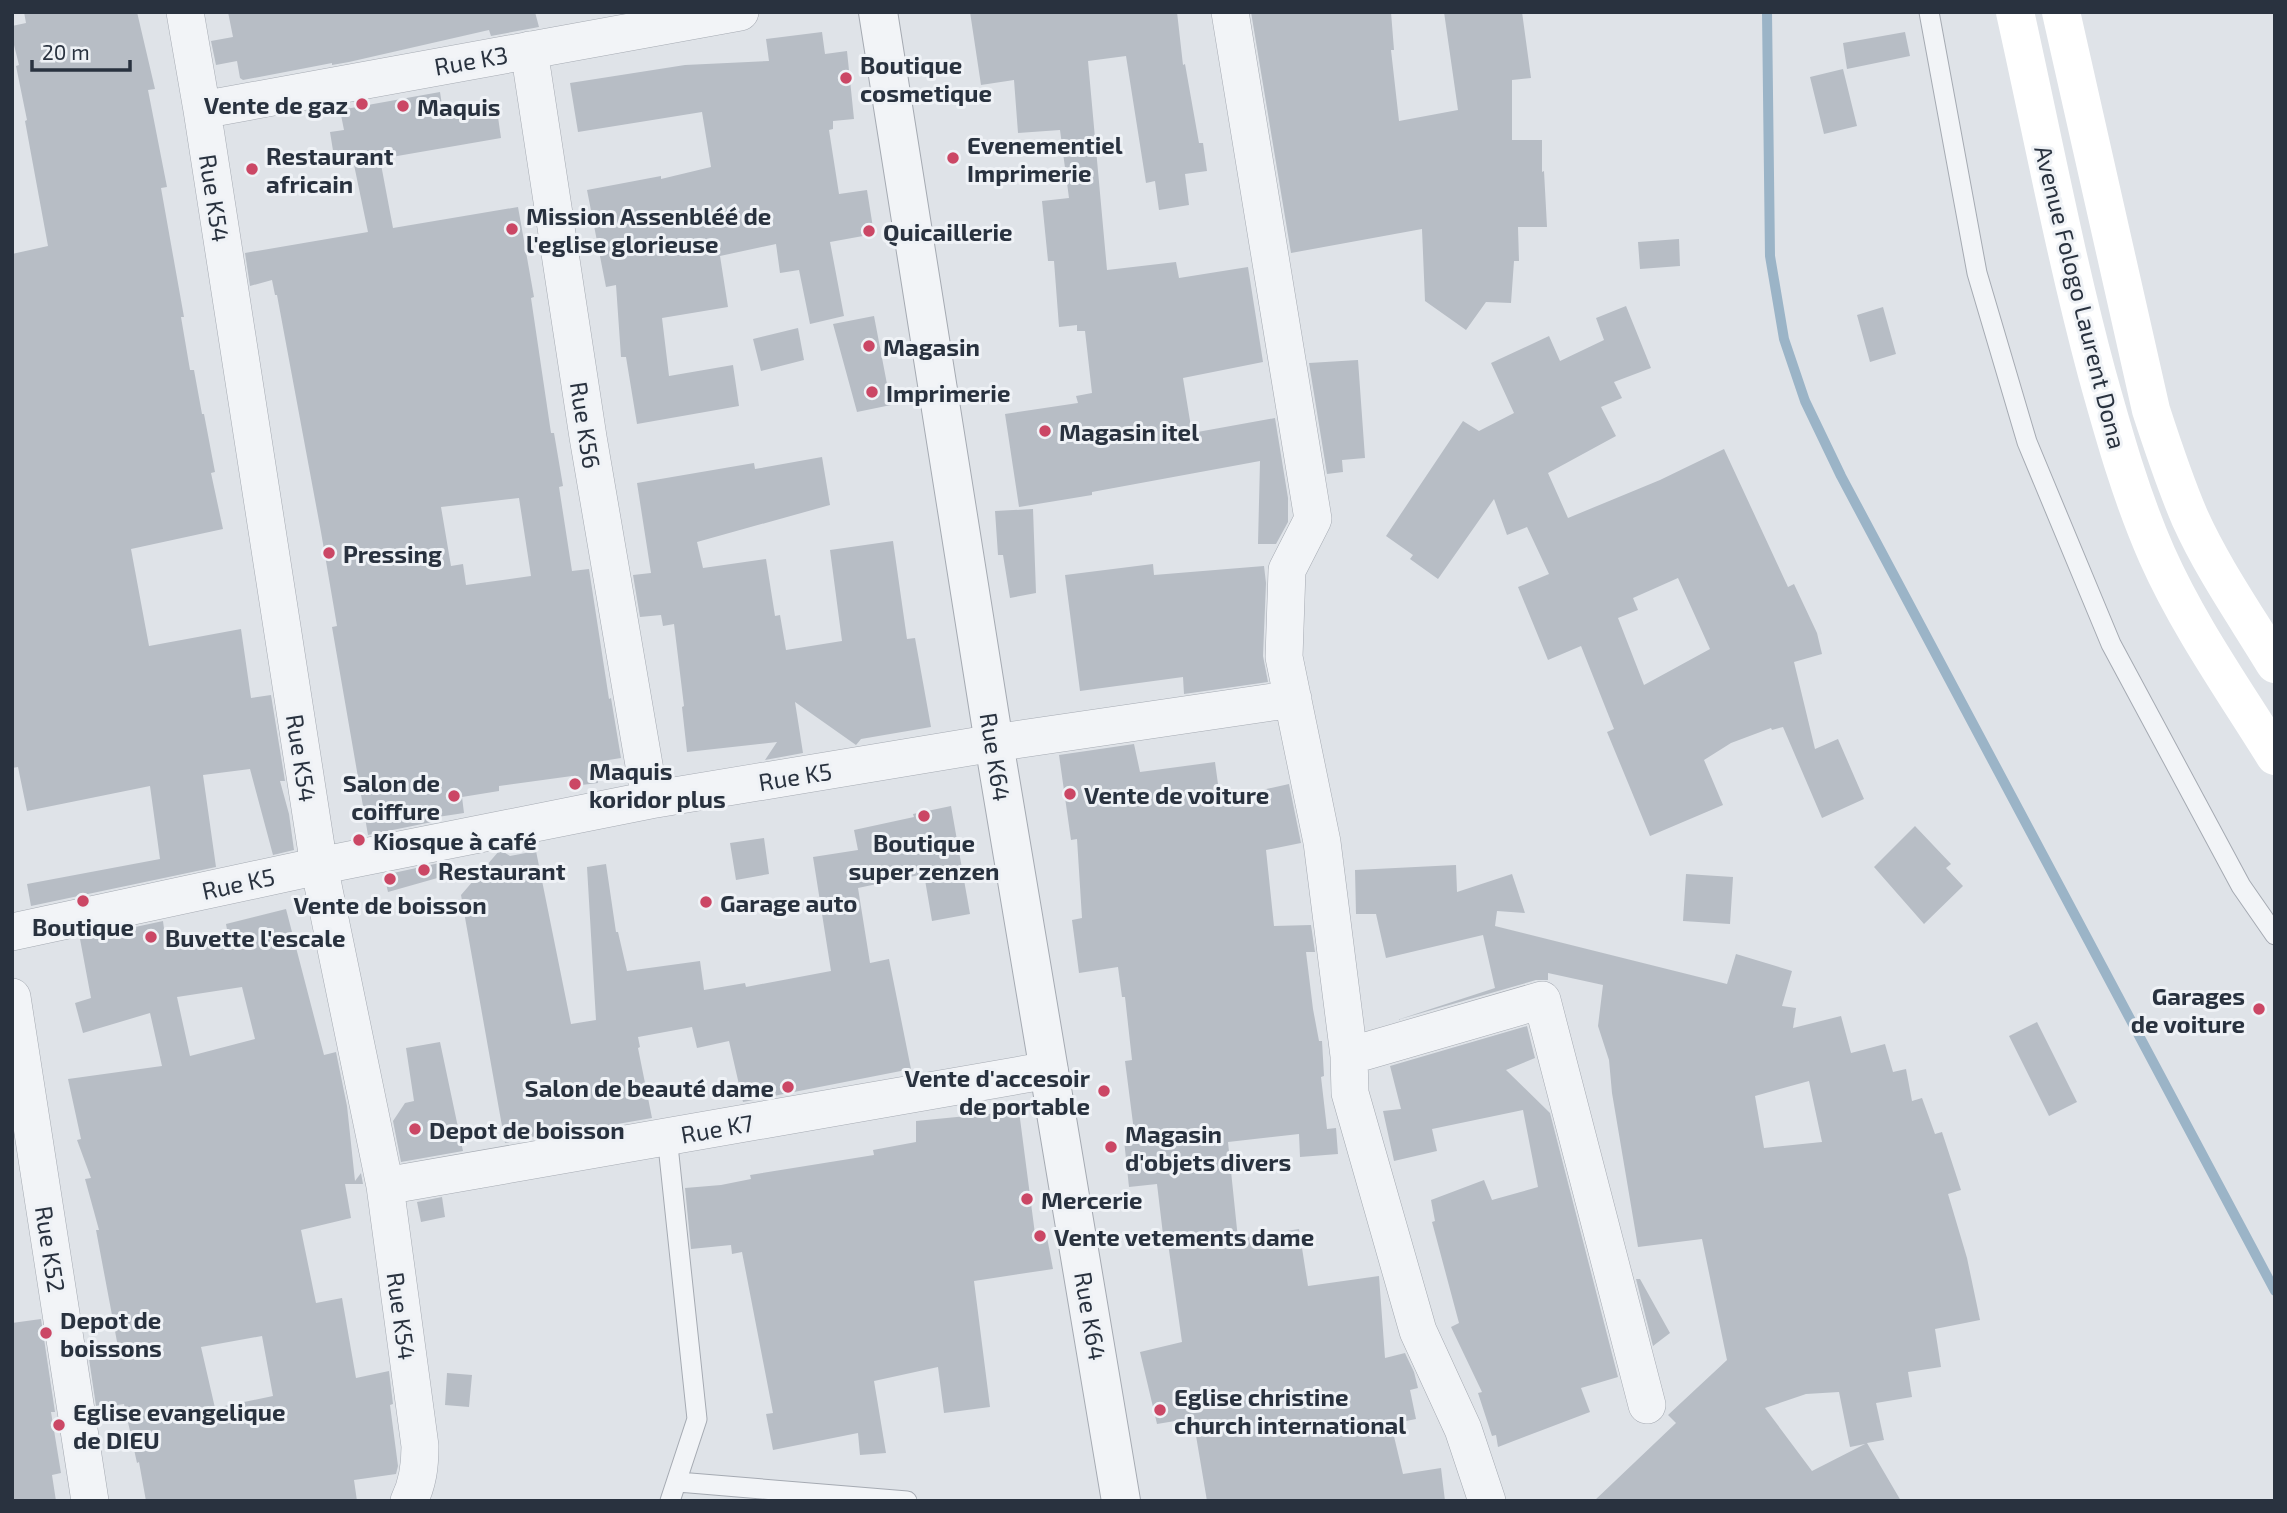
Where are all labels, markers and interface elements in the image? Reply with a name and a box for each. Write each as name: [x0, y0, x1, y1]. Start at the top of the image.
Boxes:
scale bar: [32, 28, 130, 72]
text: 20 m: [42, 39, 90, 64]
street label: Rue K3: [432, 39, 510, 81]
place label: Boutique cosmetique: [860, 50, 992, 107]
marker: Boutique cosmetique: [838, 70, 854, 86]
place label: Vente de gaz: [204, 90, 348, 119]
place label: Maquis: [417, 92, 501, 121]
marker: Vente de gaz: [354, 96, 370, 112]
marker: Maquis: [395, 98, 411, 114]
place label: Evenementiel Imprimerie: [967, 130, 1123, 187]
place label: Restaurant africain: [266, 141, 394, 198]
street label: Avenue Fologo Laurent Dona: [2029, 142, 2133, 452]
marker: Evenementiel Imprimerie: [945, 150, 961, 166]
street label: Rue K54: [194, 152, 236, 244]
marker: Restaurant africain: [244, 161, 260, 177]
place label: Mission Assenbléé de l'eglise glorieuse: [526, 201, 771, 258]
place label: Quicaillerie: [883, 217, 1013, 247]
marker: Mission Assenbléé de l'eglise glorieuse: [504, 221, 520, 237]
marker: Quicaillerie: [861, 223, 877, 239]
place label: Magasin: [883, 332, 980, 361]
marker: Magasin: [861, 338, 877, 354]
place label: Imprimerie: [886, 378, 1011, 407]
street label: Rue K56: [565, 380, 607, 470]
marker: Imprimerie: [864, 384, 880, 400]
place label: Magasin itel: [1059, 417, 1199, 446]
marker: Magasin itel: [1037, 423, 1053, 439]
place label: Pressing: [343, 539, 442, 568]
marker: Pressing: [321, 545, 337, 561]
street label: Rue K64: [975, 711, 1017, 803]
street label: Rue K54: [281, 712, 323, 804]
place label: Maquis koridor plus: [589, 756, 726, 813]
street label: Rue K5: [756, 756, 834, 796]
place label: Salon de coiffure: [343, 768, 440, 825]
marker: Maquis koridor plus: [567, 776, 583, 792]
place label: Vente de voiture: [1084, 780, 1269, 809]
marker: Vente de voiture: [1062, 786, 1078, 802]
marker: Salon de coiffure: [446, 788, 462, 804]
marker: Boutique super zenzen: [916, 808, 932, 824]
place label: Kiosque à café: [373, 826, 537, 855]
place label: Boutique super zenzen: [849, 828, 999, 885]
marker: Kiosque à café: [351, 832, 367, 848]
place label: Restaurant: [438, 856, 566, 885]
street label: Rue K5: [199, 861, 277, 905]
marker: Restaurant: [416, 862, 432, 878]
marker: Vente de boisson: [382, 871, 398, 887]
place label: Garage auto: [720, 888, 858, 917]
place label: Vente de boisson: [293, 890, 487, 919]
marker: Boutique: [75, 893, 91, 909]
marker: Garage auto: [698, 894, 714, 910]
place label: Boutique: [32, 912, 134, 941]
place label: Buvette l'escale: [165, 923, 346, 952]
marker: Buvette l'escale: [143, 929, 159, 945]
place label: Garages de voiture: [2131, 981, 2245, 1038]
marker: Garages de voiture: [2251, 1001, 2267, 1017]
place label: Vente d'accesoir de portable: [905, 1063, 1091, 1120]
place label: Salon de beauté dame: [525, 1073, 774, 1102]
marker: Salon de beauté dame: [780, 1079, 796, 1095]
marker: Vente d'accesoir de portable: [1096, 1083, 1112, 1099]
street label: Rue K7: [678, 1107, 756, 1149]
place label: Depot de boisson: [429, 1115, 625, 1144]
place label: Magasin d'objets divers: [1125, 1119, 1291, 1176]
marker: Depot de boisson: [407, 1121, 423, 1137]
marker: Magasin d'objets divers: [1103, 1139, 1119, 1155]
place label: Mercerie: [1041, 1185, 1143, 1214]
marker: Mercerie: [1019, 1191, 1035, 1207]
street label: Rue K52: [30, 1204, 72, 1294]
place label: Vente vetements dame: [1054, 1222, 1314, 1251]
marker: Vente vetements dame: [1032, 1228, 1048, 1244]
street label: Rue K64: [1069, 1269, 1113, 1363]
street label: Rue K54: [381, 1270, 423, 1362]
place label: Depot de boissons: [60, 1305, 162, 1362]
marker: Depot de boissons: [38, 1325, 54, 1341]
place label: Eglise christine church international: [1174, 1382, 1406, 1439]
place label: Eglise evangelique de DIEU: [73, 1397, 286, 1454]
marker: Eglise christine church international: [1152, 1402, 1168, 1418]
marker: Eglise evangelique de DIEU: [51, 1417, 67, 1433]

